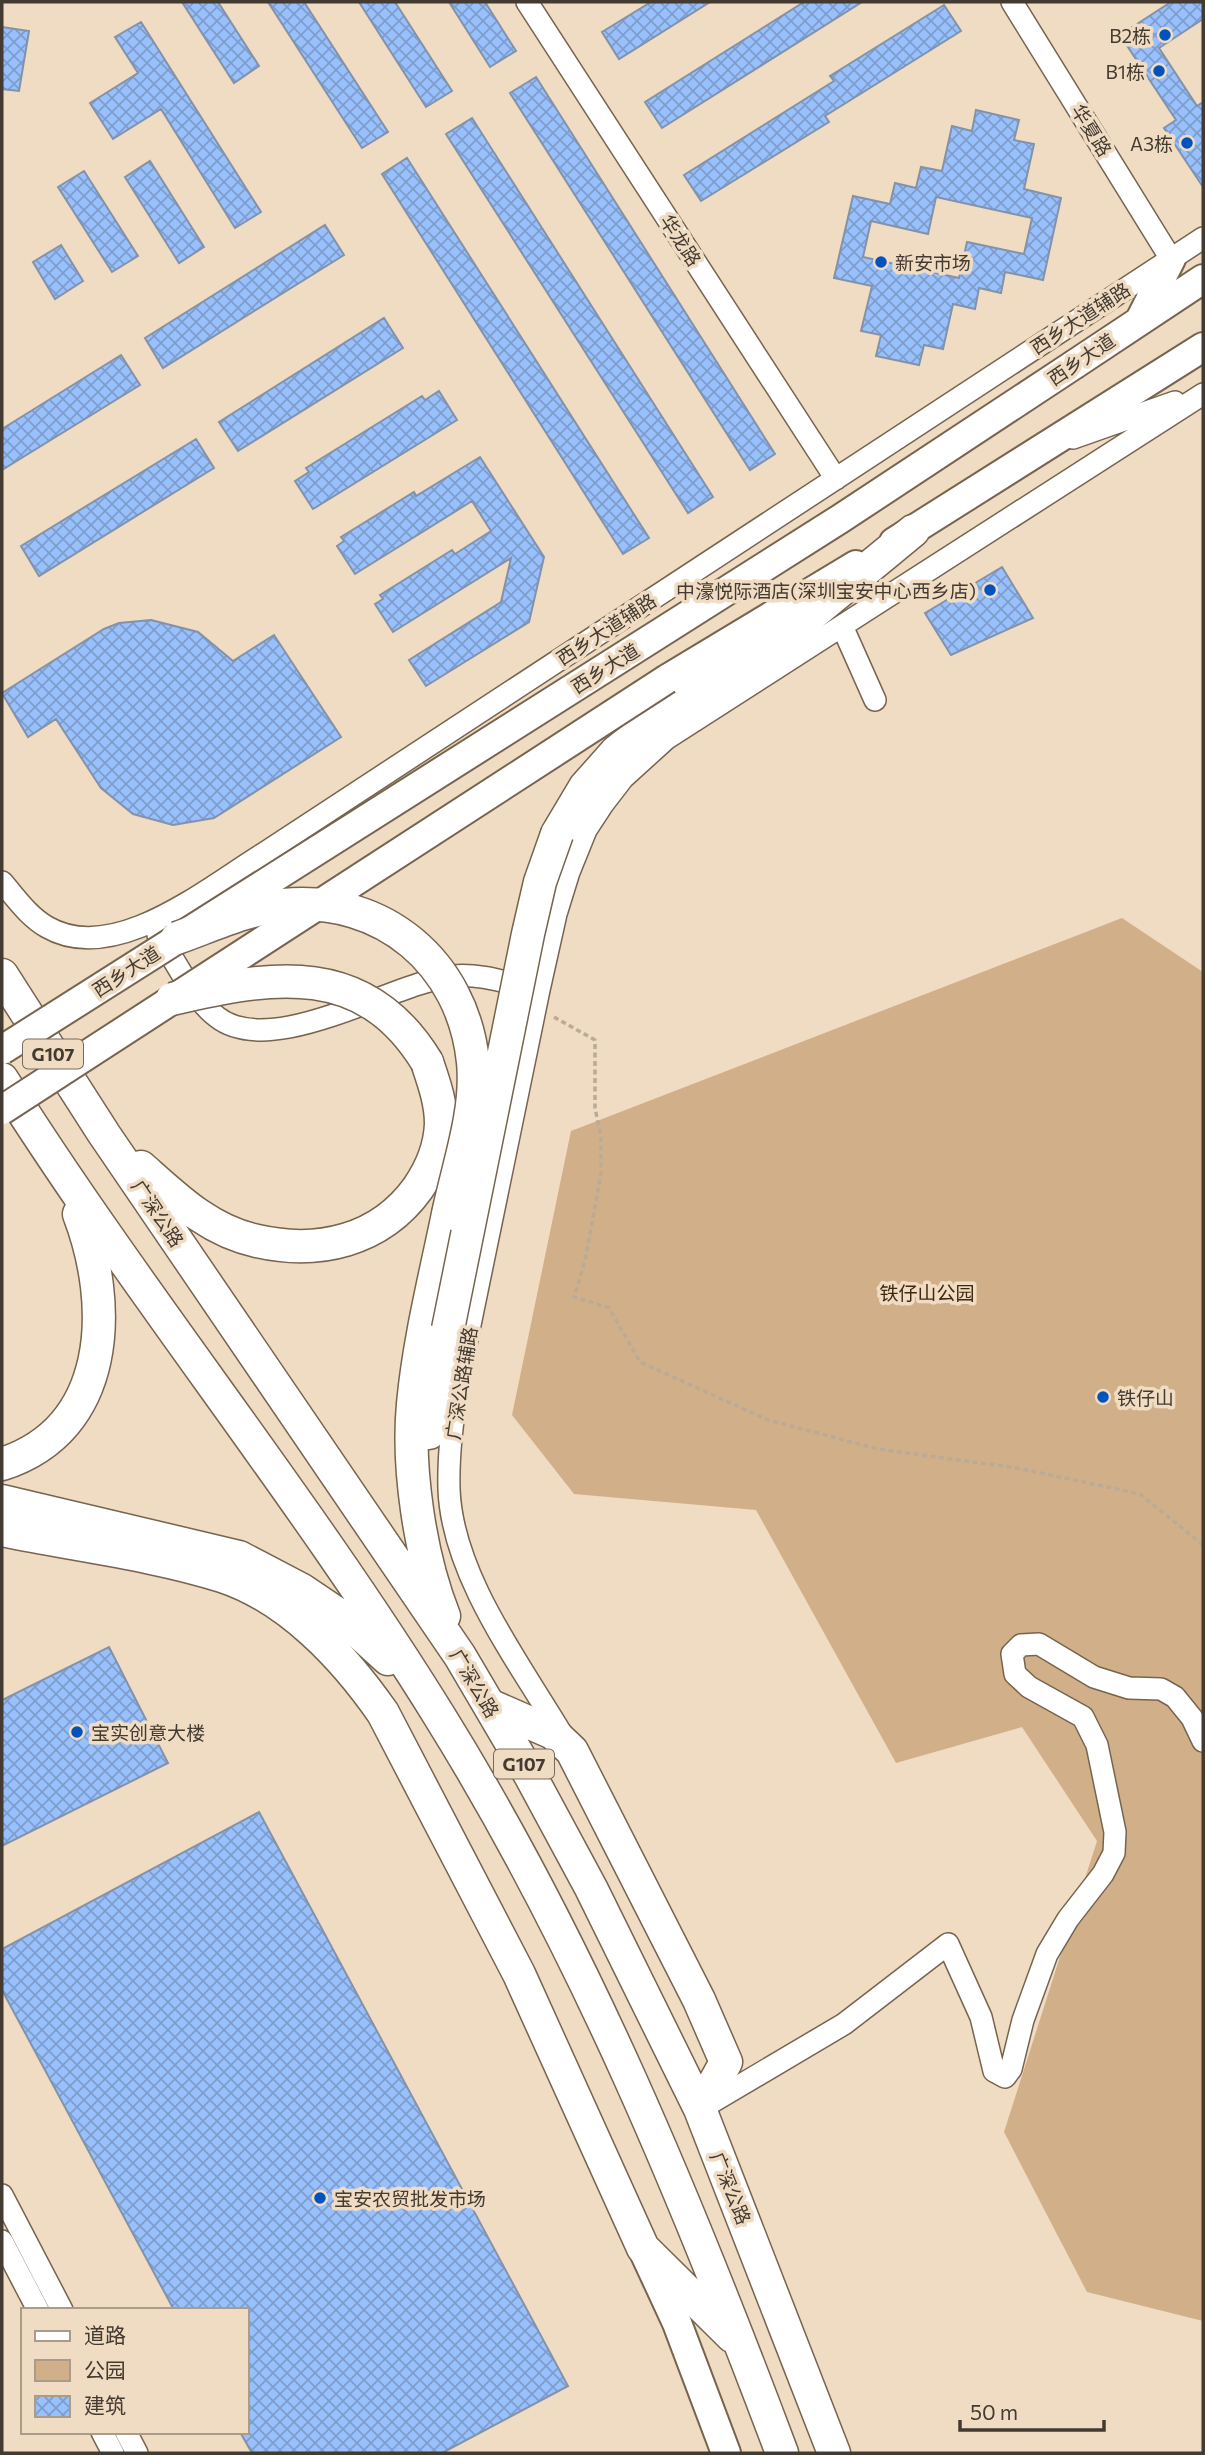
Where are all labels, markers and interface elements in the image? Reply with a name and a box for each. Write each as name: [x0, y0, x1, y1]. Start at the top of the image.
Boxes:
place label: B2栋: [1109, 24, 1151, 47]
marker: B2栋: [1157, 27, 1173, 43]
place label: B1栋: [1106, 60, 1145, 83]
marker: B1栋: [1151, 63, 1167, 79]
street label: 华夏路: [1067, 100, 1117, 160]
place label: A3栋: [1130, 132, 1173, 155]
marker: A3栋: [1179, 135, 1195, 151]
street label: 华龙路: [656, 210, 706, 270]
place label: 新安市场: [895, 251, 971, 274]
marker: 新安市场: [873, 254, 889, 270]
street label: 西乡大道辅路: [1026, 277, 1134, 359]
street label: 西乡大道: [1043, 328, 1119, 390]
place label: 中濠悦际酒店(深圳宝安中心西乡店): [676, 579, 976, 602]
marker: 中濠悦际酒店(深圳宝安中心西乡店): [982, 582, 998, 598]
street label: 西乡大道辅路: [552, 588, 660, 670]
street label: 西乡大道: [567, 638, 643, 698]
street label: 西乡大道: [88, 941, 164, 1001]
road number: G107: [23, 1040, 83, 1069]
street label: 广深公路: [127, 1175, 189, 1251]
park label: 铁仔山公园: [879, 1281, 975, 1304]
street label: 广深公路辅路: [441, 1325, 481, 1441]
place label: 铁仔山: [1117, 1386, 1174, 1409]
marker: 铁仔山: [1095, 1389, 1111, 1405]
street label: 广深公路: [446, 1644, 504, 1722]
place label: 宝实创意大楼: [91, 1721, 205, 1744]
marker: 宝实创意大楼: [69, 1724, 85, 1740]
road number: G107: [494, 1750, 554, 1778]
street label: 广深公路: [706, 2148, 756, 2228]
place label: 宝安农贸批发市场: [334, 2187, 486, 2210]
marker: 宝安农贸批发市场: [312, 2190, 328, 2206]
legend: [21, 2308, 248, 2434]
text: 道路: [84, 2322, 126, 2347]
text: 公园: [84, 2357, 126, 2382]
scale bar: [960, 2388, 1104, 2432]
text: 建筑: [84, 2392, 126, 2417]
text: 50 m: [970, 2399, 1018, 2424]

